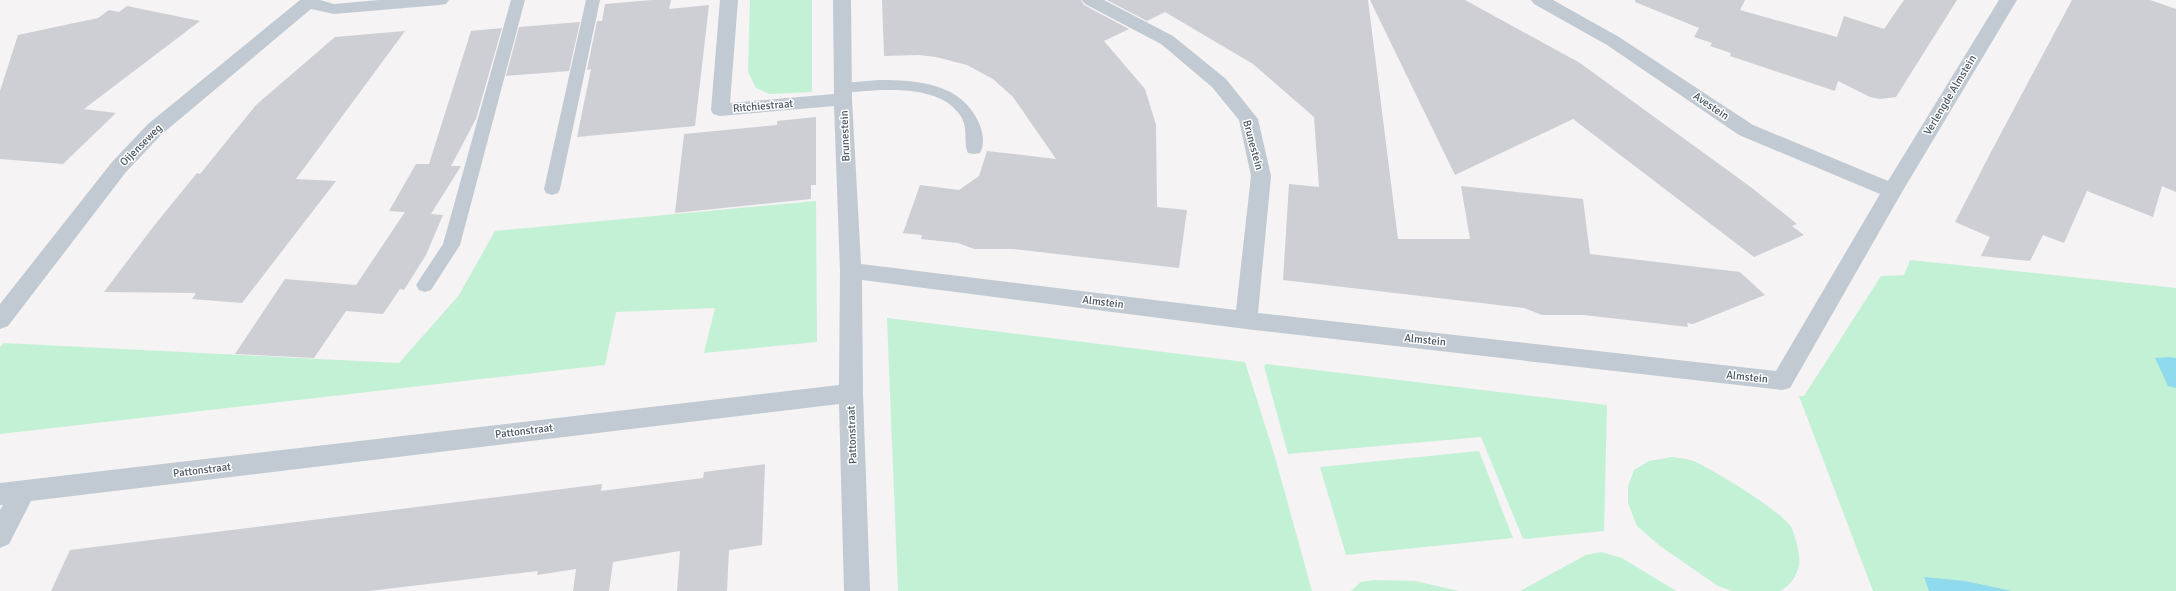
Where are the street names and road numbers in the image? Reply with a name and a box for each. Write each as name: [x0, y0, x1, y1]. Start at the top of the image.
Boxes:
street label: Verlengde Almstein: [1921, 53, 1979, 137]
street label: Avestein: [1691, 89, 1731, 123]
street label: Ritchiestraat: [732, 97, 794, 115]
street label: Brunestein: [838, 110, 852, 162]
street label: Brunestein: [1240, 119, 1266, 171]
street label: Oijenseweg: [117, 121, 165, 169]
street label: Almstein: [1082, 293, 1124, 311]
street label: Almstein: [1404, 331, 1446, 349]
street label: Almstein: [1726, 368, 1768, 386]
street label: Pattonstraat: [844, 405, 860, 464]
street label: Pattonstraat: [494, 421, 554, 441]
street label: Pattonstraat: [172, 460, 232, 480]

